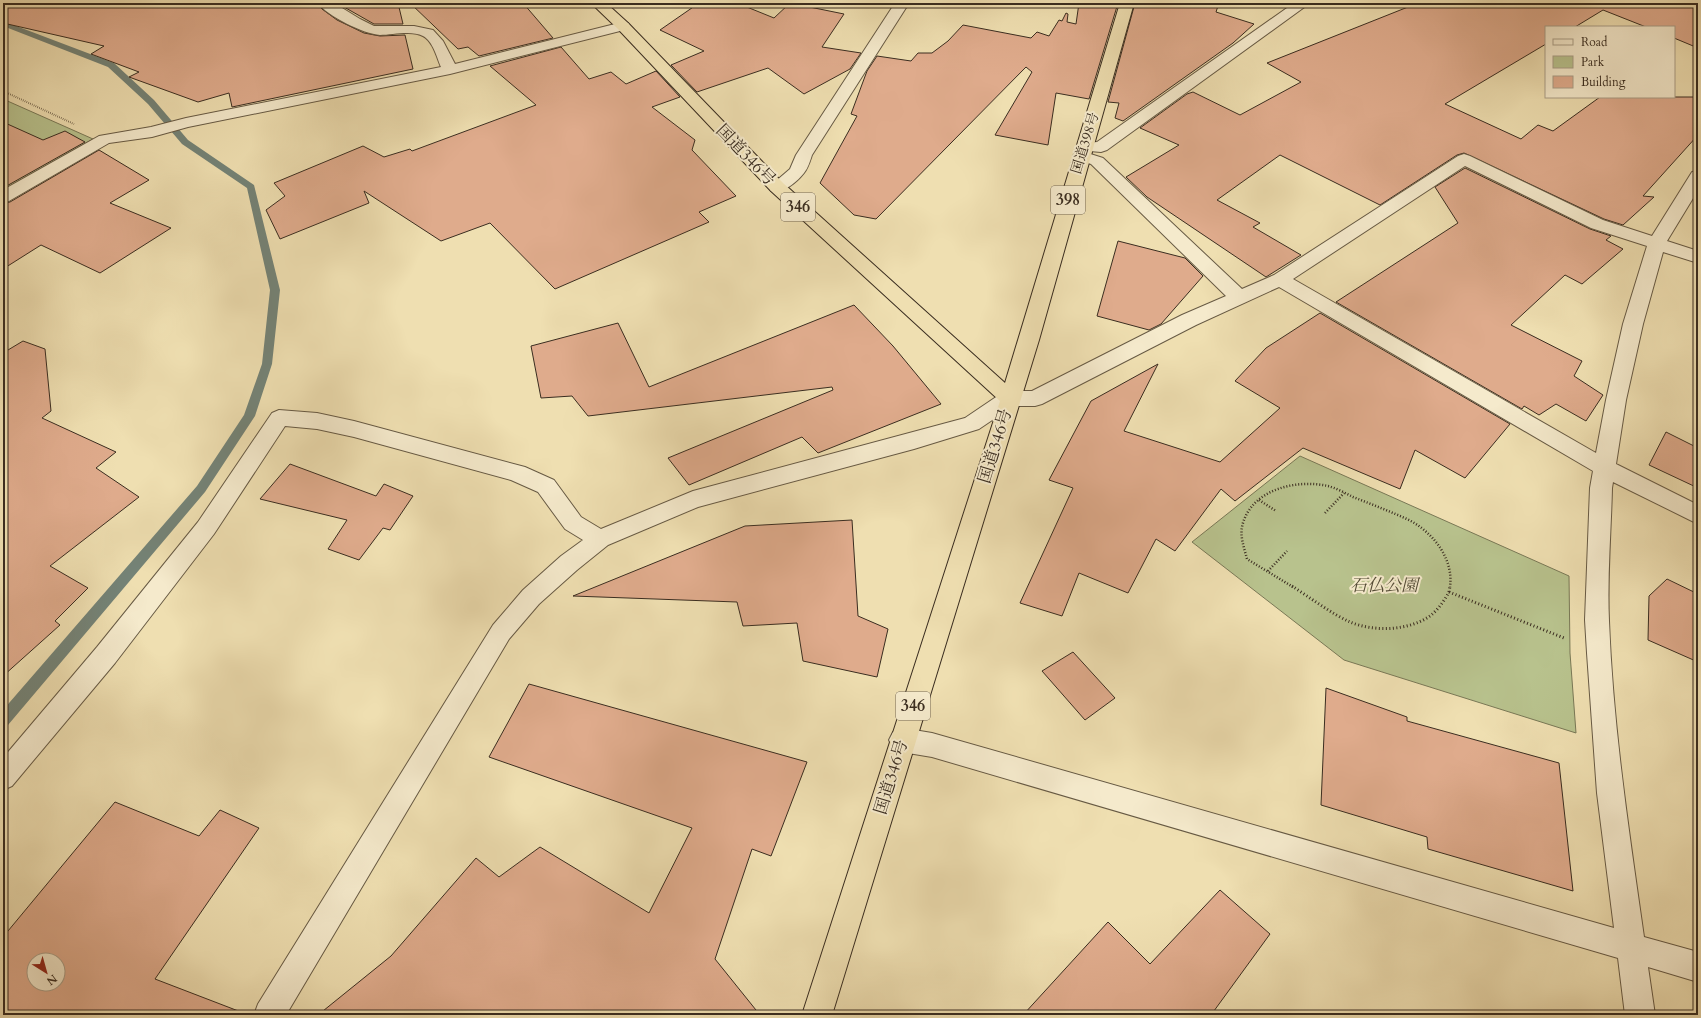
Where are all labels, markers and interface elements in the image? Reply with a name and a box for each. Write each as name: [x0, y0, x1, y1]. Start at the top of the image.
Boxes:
legend: [1545, 26, 1675, 98]
text: Road: [1581, 34, 1608, 50]
text: Park: [1581, 54, 1605, 70]
text: Building: [1581, 74, 1626, 90]
street label: 国道398号: [1067, 110, 1103, 176]
street label: 国道346号: [711, 119, 781, 191]
road number: 398: [1051, 186, 1085, 214]
road number: 346: [781, 193, 815, 221]
street label: 国道346号: [973, 406, 1017, 486]
park label: 石仏公園: [1350, 574, 1421, 597]
road number: 346: [896, 692, 930, 720]
street label: 国道346号: [869, 737, 913, 817]
north arrow: [26, 952, 66, 992]
text: N: [43, 971, 60, 989]

